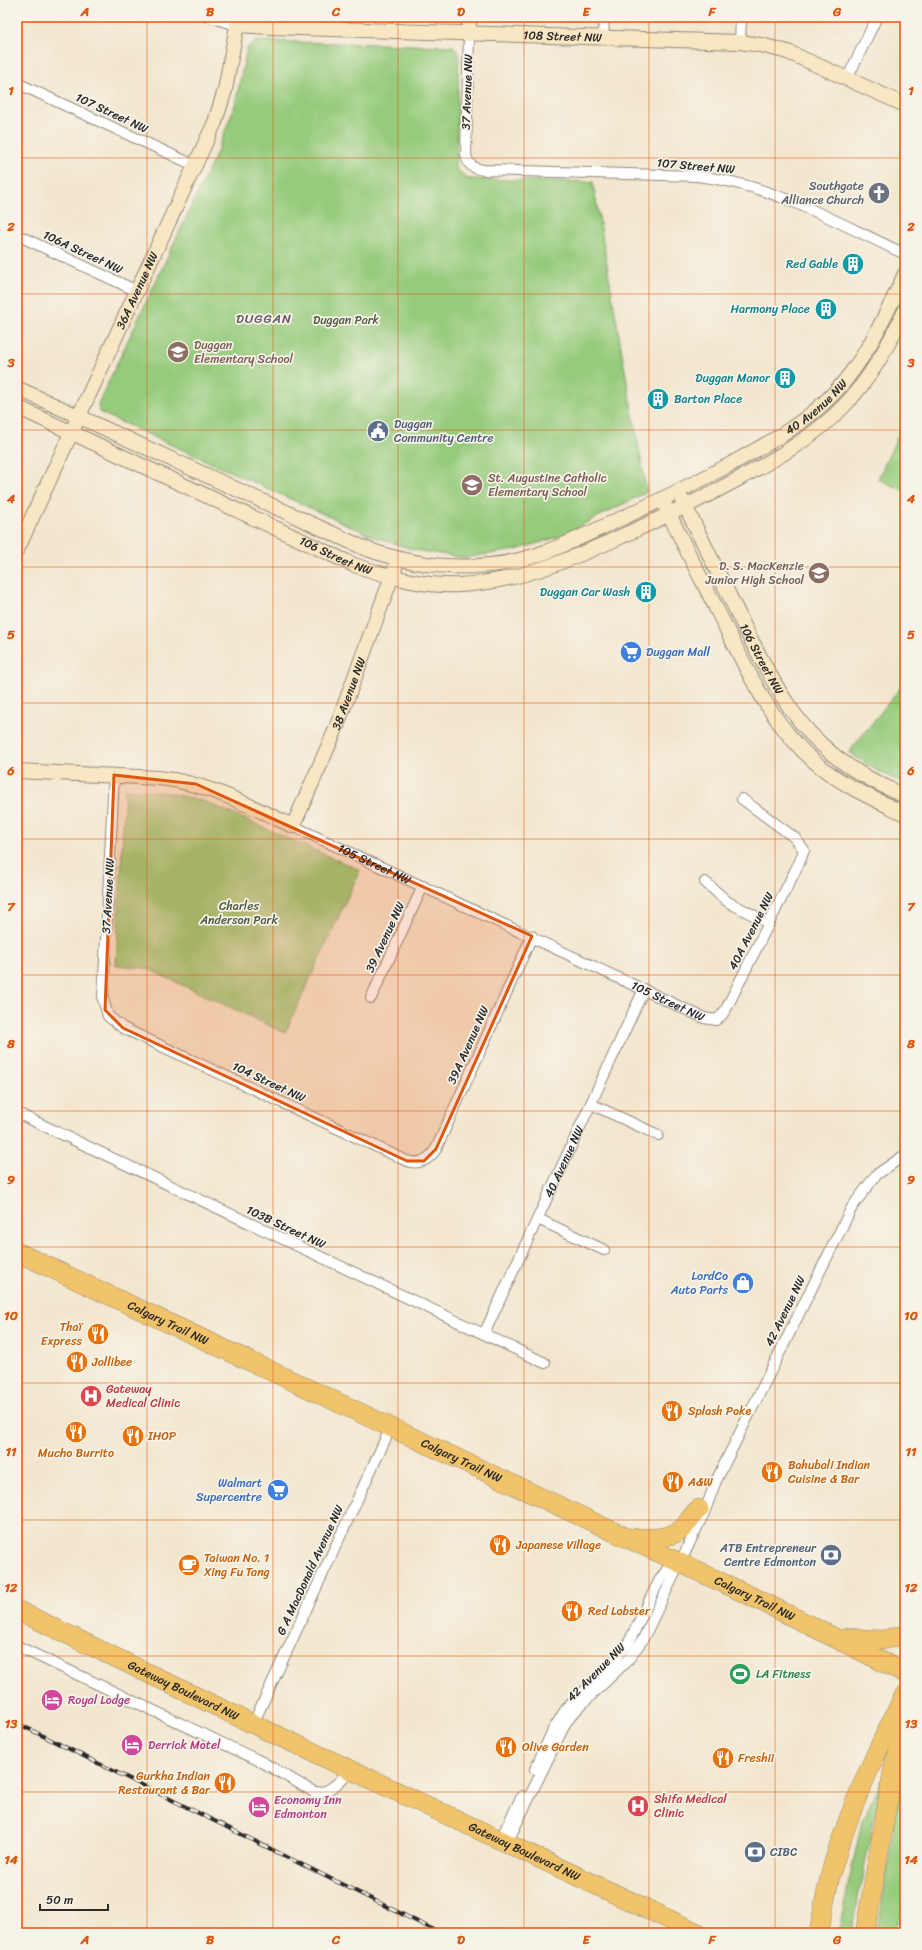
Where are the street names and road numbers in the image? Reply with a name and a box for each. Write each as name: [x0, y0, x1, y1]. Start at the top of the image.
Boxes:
street label: 108 Street NW: [523, 24, 603, 49]
street label: 37 Avenue NW: [455, 53, 479, 130]
street label: 107 Street NW: [72, 86, 153, 140]
street label: 107 Street NW: [656, 152, 737, 180]
street label: 106A Street NW: [39, 224, 127, 280]
street label: 36A Avenue NW: [110, 247, 165, 333]
street label: 40 Avenue NW: [780, 373, 854, 441]
street label: 106 Street NW: [296, 530, 376, 581]
street label: 106 Street NW: [733, 619, 790, 699]
street label: 38 Avenue NW: [325, 653, 372, 733]
street label: 105 Street NW: [334, 837, 416, 891]
street label: 37 Avenue NW: [95, 857, 121, 934]
street label: 40A Avenue NW: [722, 888, 780, 974]
street label: 39 Avenue NW: [359, 897, 411, 976]
street label: 105 Street NW: [628, 975, 709, 1028]
street label: 39A Avenue NW: [441, 1002, 495, 1088]
street label: 104 Street NW: [229, 1055, 310, 1109]
street label: 40 Avenue NW: [538, 1121, 590, 1201]
street label: 103B Street NW: [243, 1199, 330, 1255]
street label: 42 Avenue NW: [758, 1271, 812, 1350]
street label: Calgary Trail NW: [124, 1294, 213, 1352]
street label: Calgary Trail NW: [417, 1432, 506, 1489]
street label: G A MacDonald Avenue NW: [270, 1501, 350, 1639]
street label: Calgary Trail NW: [711, 1569, 799, 1628]
street label: 42 Avenue NW: [561, 1637, 631, 1707]
street label: Gateway Boulevard NW: [124, 1654, 244, 1727]
street label: Gateway Boulevard NW: [465, 1816, 585, 1888]

